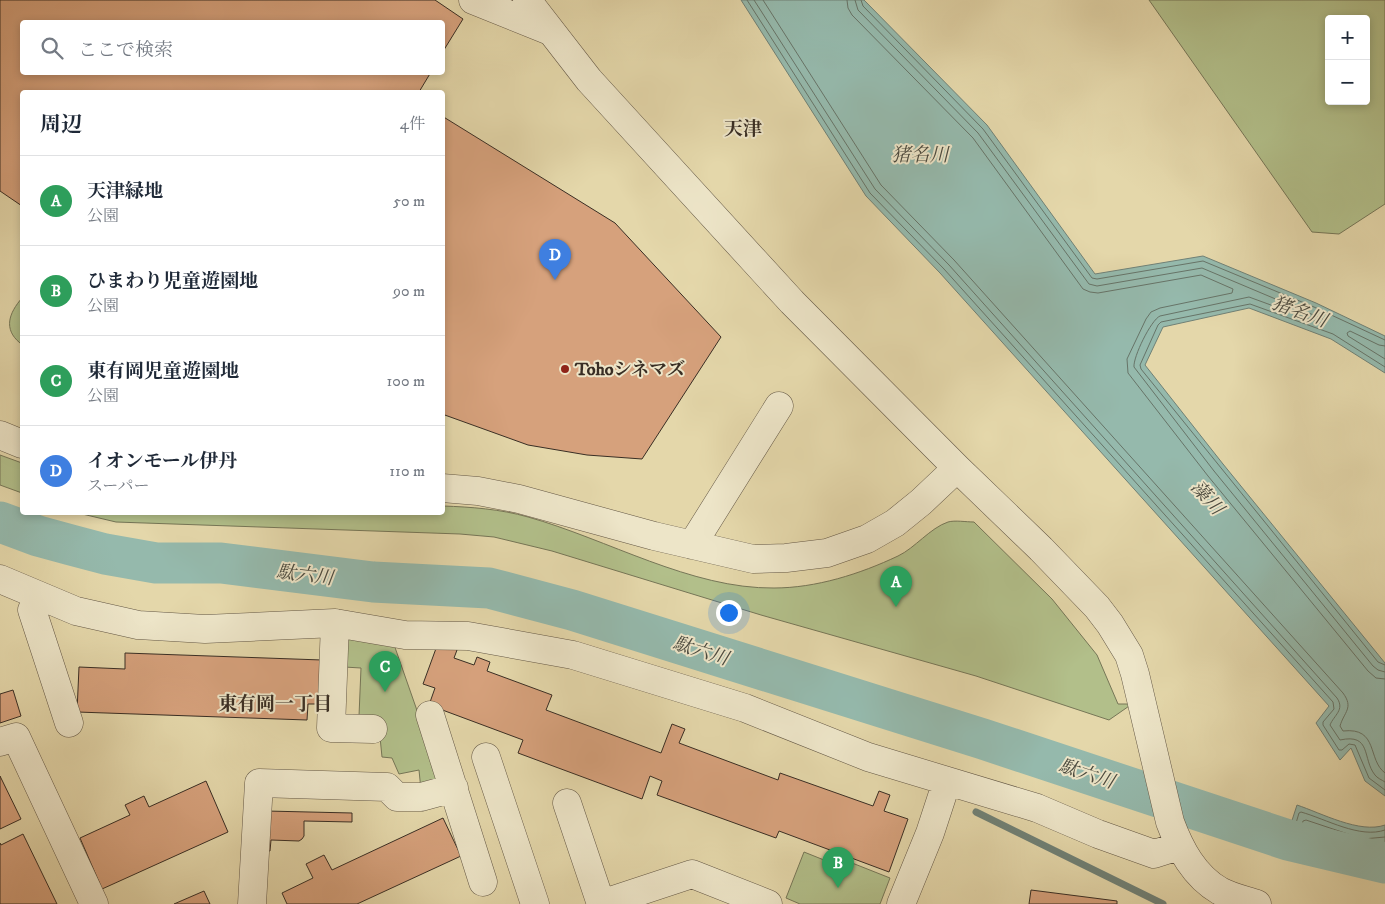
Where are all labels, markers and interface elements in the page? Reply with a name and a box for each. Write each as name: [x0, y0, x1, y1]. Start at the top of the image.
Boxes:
map controls: [1325, 15, 1370, 105]
button: +: [1325, 15, 1370, 60]
search box: [20, 20, 445, 75]
icon: search: [38, 34, 66, 62]
text: ここで検索: [78, 39, 173, 62]
button: −: [1325, 60, 1370, 105]
text: 周辺: [40, 112, 82, 138]
text: 4件: [400, 114, 425, 134]
district label: 天津: [724, 118, 762, 141]
water label: 猪名川: [891, 144, 950, 167]
text: 天津緑地: [87, 180, 163, 203]
text: A: [51, 191, 61, 211]
text: 50 m: [393, 191, 425, 211]
text: 公園: [87, 206, 119, 226]
pin: D: [539, 239, 571, 280]
text: ひまわり児童遊園地: [87, 270, 258, 293]
text: B: [51, 281, 61, 301]
text: 90 m: [393, 281, 425, 301]
water label: 猪名川: [1269, 292, 1332, 334]
text: 公園: [87, 296, 119, 316]
place label: Tohoシネマズ: [574, 359, 685, 381]
text: 東有岡児童遊園地: [87, 360, 239, 383]
marker: Tohoシネマズ: [559, 363, 571, 375]
text: C: [51, 371, 61, 391]
text: 100 m: [387, 371, 425, 391]
text: 公園: [87, 386, 119, 406]
text: イオンモール伊丹: [87, 450, 237, 473]
text: D: [50, 461, 62, 481]
text: 110 m: [389, 461, 425, 481]
text: スーパー: [87, 476, 149, 496]
water label: 藻川: [1186, 476, 1229, 521]
water label: 駄六川: [275, 561, 336, 591]
pin: A: [880, 566, 912, 607]
your location: [716, 600, 742, 626]
water label: 駄六川: [670, 632, 733, 671]
pin: C: [369, 651, 401, 692]
district label: 東有岡一丁目: [218, 693, 332, 716]
water label: 駄六川: [1056, 755, 1119, 795]
pin: B: [822, 847, 854, 888]

